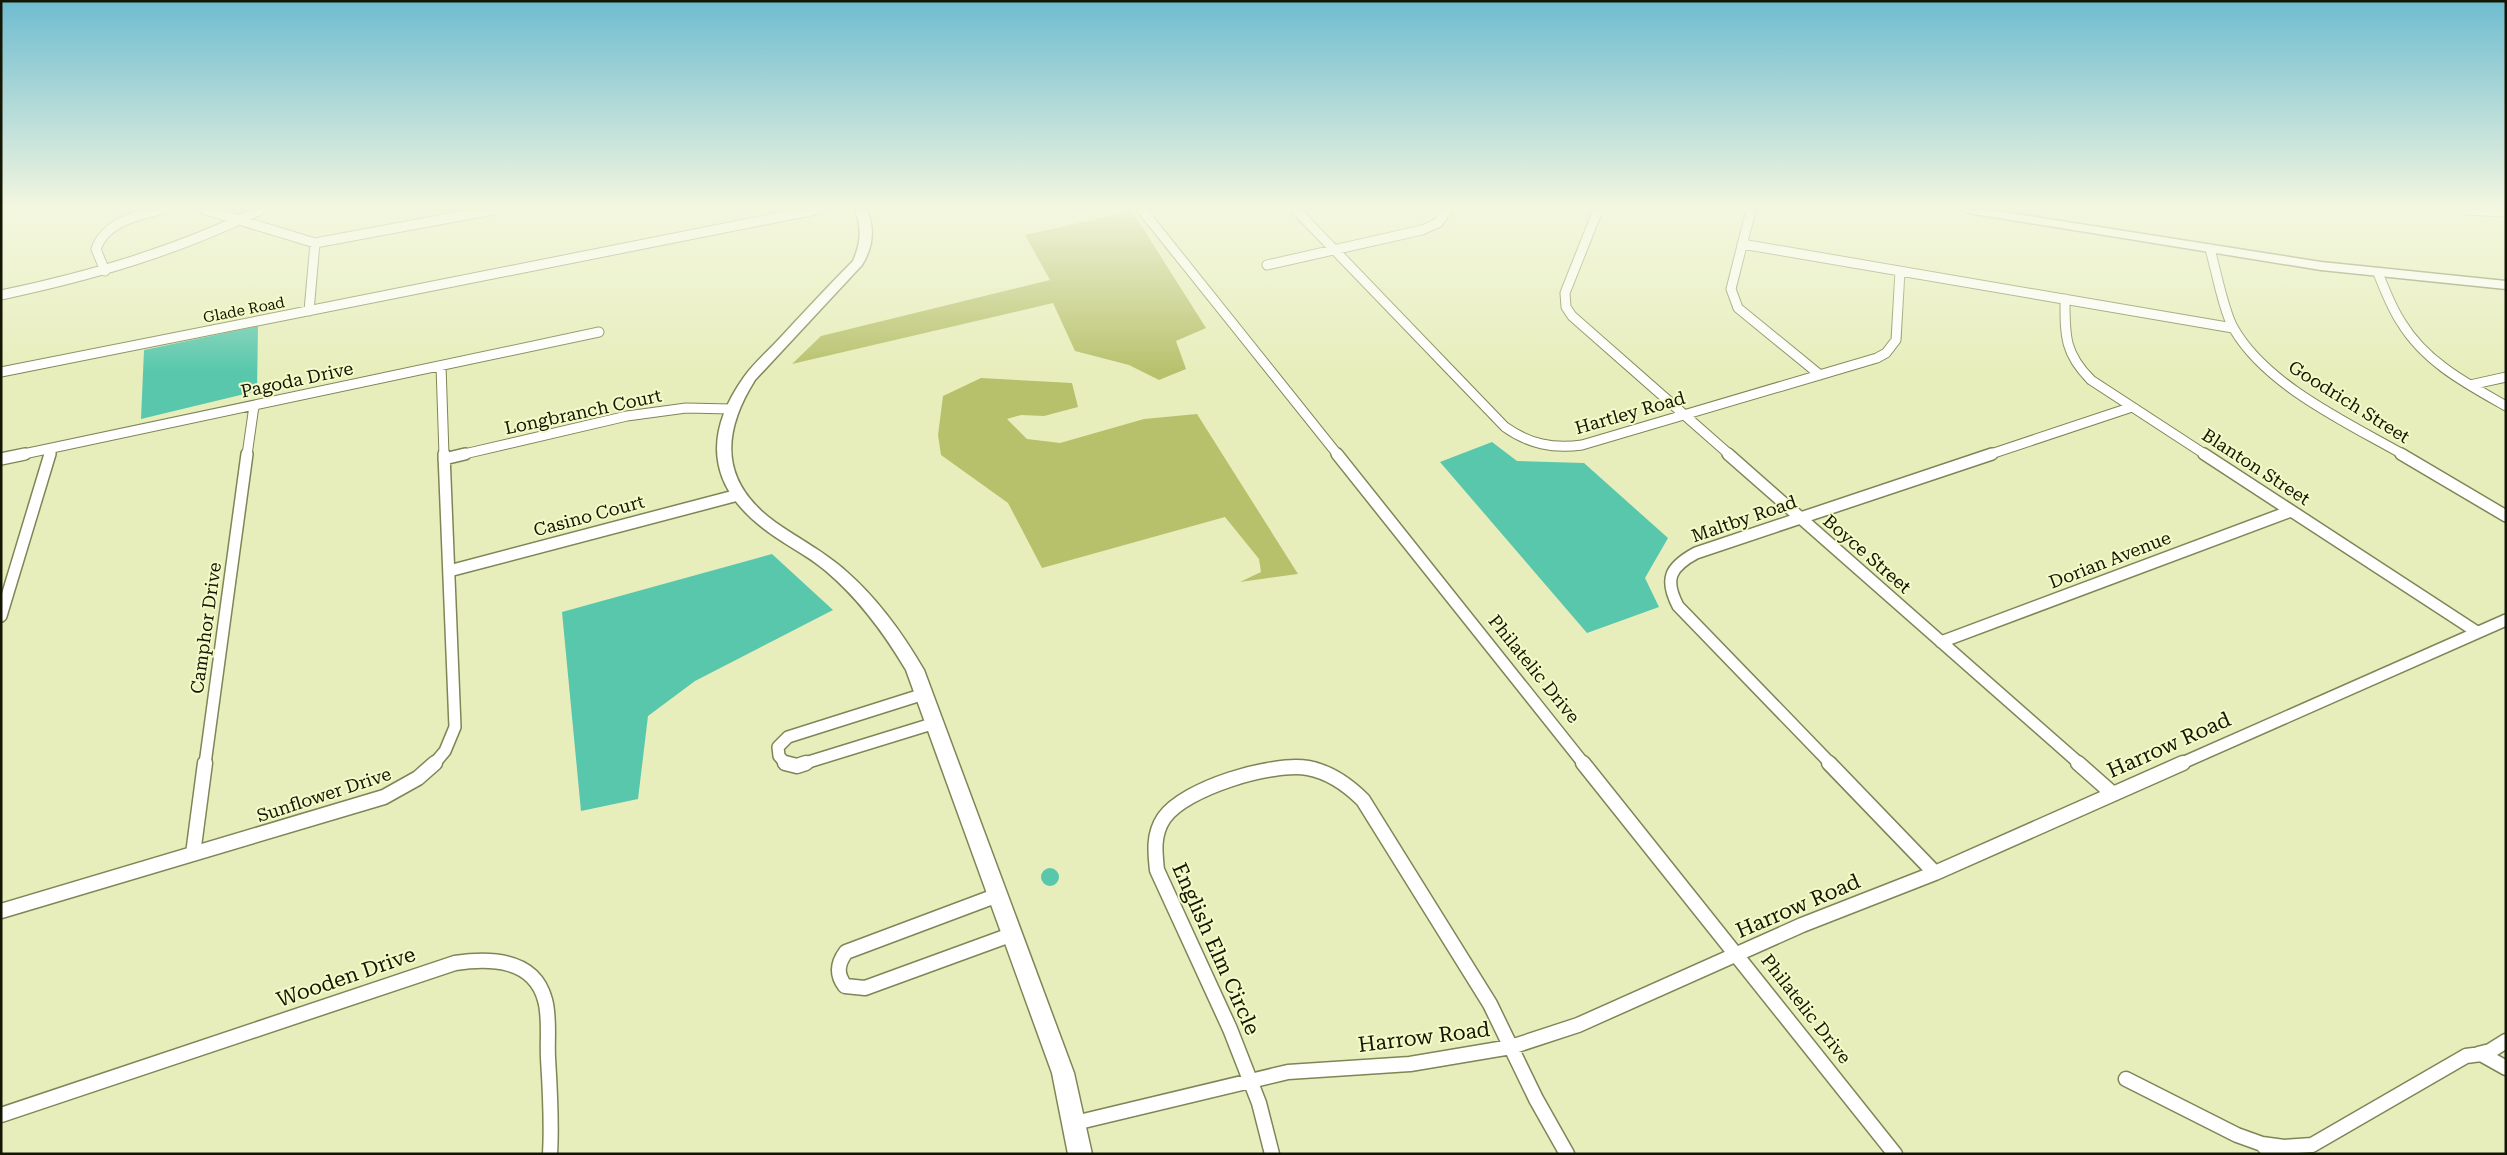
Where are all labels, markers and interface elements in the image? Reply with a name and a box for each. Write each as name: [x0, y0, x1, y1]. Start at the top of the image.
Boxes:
street label: Glade Road: [202, 293, 287, 327]
street label: Goodrich Street: [2285, 356, 2414, 447]
street label: Pagoda Drive: [239, 357, 355, 402]
street label: Longbranch Court: [502, 385, 664, 438]
street label: Hartley Road: [1572, 387, 1688, 438]
street label: Blanton Street: [2198, 424, 2314, 509]
street label: Casino Court: [531, 491, 647, 540]
street label: Maltby Road: [1689, 491, 1800, 546]
street label: Boyce Street: [1819, 510, 1916, 598]
street label: Dorian Avenue: [2046, 527, 2174, 592]
street label: Camphor Drive: [186, 561, 225, 695]
street label: Philatelic Drive: [1484, 610, 1585, 727]
street label: Harrow Road: [2104, 707, 2235, 783]
street label: Sunflower Drive: [254, 763, 394, 826]
street label: English Elm Circle: [1167, 859, 1265, 1039]
street label: Harrow Road: [1732, 869, 1864, 943]
street label: Wooden Drive: [274, 942, 418, 1012]
street label: Philatelic Drive: [1757, 950, 1856, 1068]
street label: Harrow Road: [1357, 1017, 1492, 1057]

